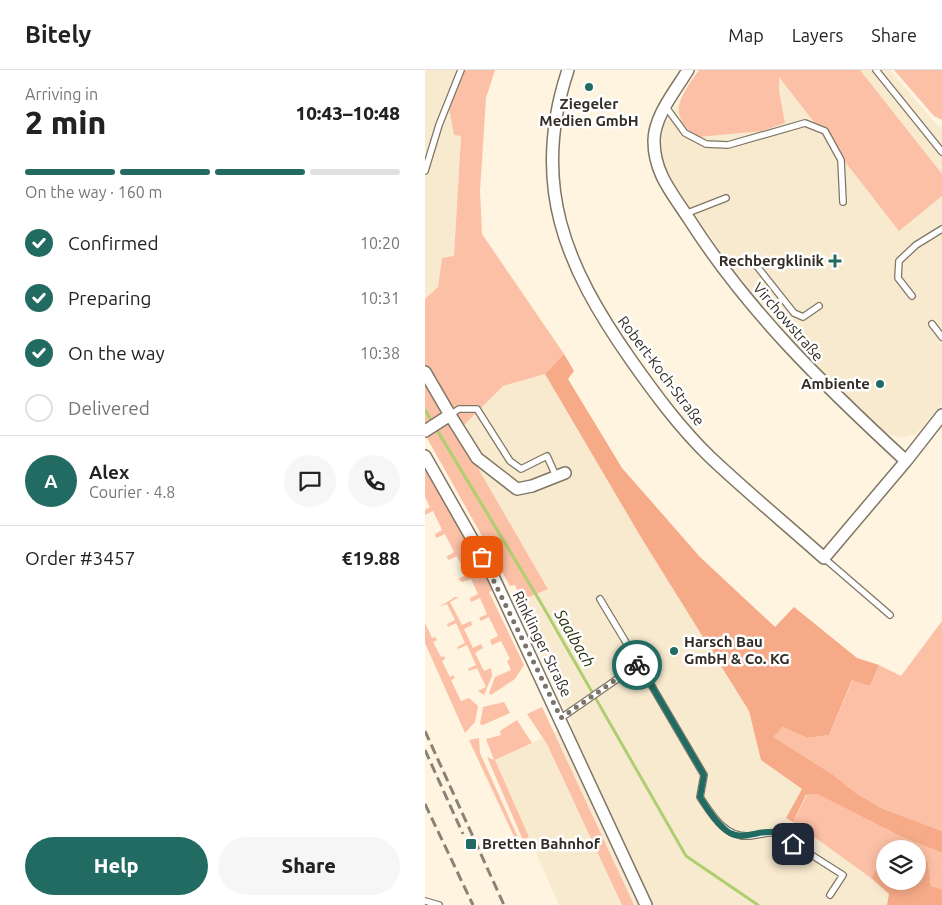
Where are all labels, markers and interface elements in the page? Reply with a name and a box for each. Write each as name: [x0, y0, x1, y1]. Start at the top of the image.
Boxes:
text: Bitely: [25, 21, 91, 48]
text: Map: [728, 25, 764, 45]
text: Layers: [792, 25, 843, 45]
text: Share: [871, 25, 917, 45]
marker: Ziegeler Medien GmbH: [583, 81, 595, 93]
text: Arriving in: [25, 85, 98, 103]
place label: Ziegeler Medien GmbH: [539, 95, 639, 129]
text: 10:43–10:48: [295, 102, 400, 124]
text: 2 min: [25, 104, 106, 140]
text: On the way · 160 m: [25, 183, 162, 201]
icon: check: [25, 229, 53, 257]
text: Confirmed: [68, 232, 159, 254]
text: 10:20: [360, 234, 400, 252]
place label: Rechbergklinik: [719, 252, 825, 269]
marker: Rechbergklinik: [828, 254, 842, 268]
street label: Virchowstraße: [750, 279, 827, 364]
icon: check: [25, 284, 53, 312]
text: Preparing: [68, 287, 152, 309]
text: 10:31: [360, 289, 400, 307]
street label: Robert-Koch-Straße: [615, 313, 708, 429]
icon: check: [25, 339, 53, 367]
text: On the way: [68, 342, 165, 364]
text: 10:38: [360, 344, 400, 362]
place label: Ambiente: [801, 375, 870, 392]
marker: Ambiente: [874, 378, 886, 390]
text: Delivered: [68, 397, 150, 419]
button: chat: [284, 455, 336, 507]
button: phone: [348, 455, 400, 507]
text: Alex: [89, 461, 129, 483]
text: A: [44, 470, 58, 492]
text: Courier · 4.8: [89, 483, 175, 501]
pin: [461, 536, 503, 578]
icon: bag: [468, 543, 496, 571]
text: Order #3457: [25, 547, 135, 569]
text: €19.88: [342, 547, 400, 569]
street label: Rinklinger Straße: [509, 588, 575, 700]
water label: Saalbach: [551, 605, 599, 670]
place label: Harsch Bau GmbH & Co. KG: [684, 633, 790, 667]
courier: [612, 640, 662, 690]
marker: Harsch Bau GmbH & Co. KG: [668, 645, 680, 657]
icon: bike: [623, 651, 651, 679]
pin: [772, 823, 814, 865]
icon: home: [779, 830, 807, 858]
place label: Bretten Bahnhof: [482, 835, 601, 852]
button: Help: [25, 837, 208, 895]
button: Share: [218, 837, 400, 895]
marker: Bretten Bahnhof: [464, 837, 478, 851]
map controls: [876, 840, 926, 890]
button: layers: [876, 840, 926, 890]

